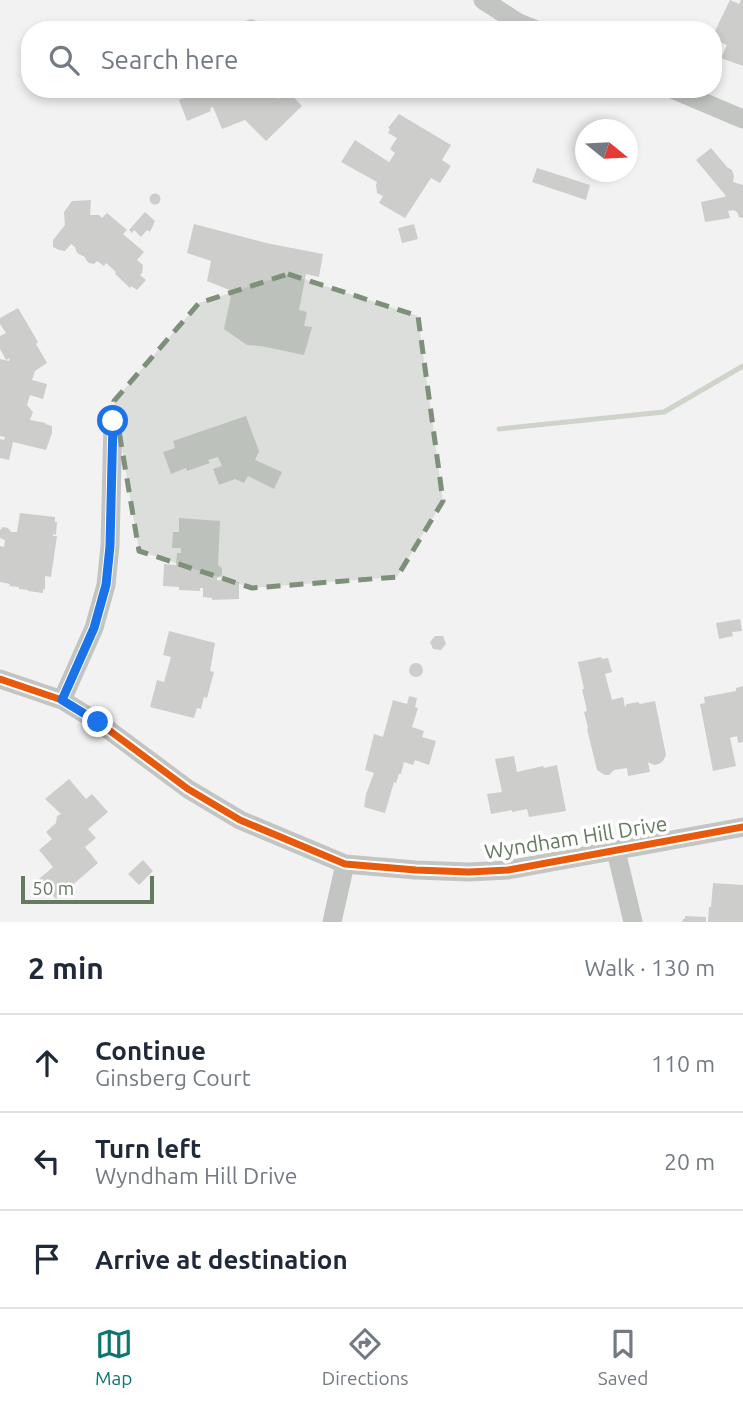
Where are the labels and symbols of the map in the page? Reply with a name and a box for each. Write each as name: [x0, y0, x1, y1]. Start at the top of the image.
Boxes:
north arrow: [575, 119, 638, 182]
route start: [97, 405, 128, 436]
route end: [82, 706, 113, 737]
street label: Wyndham Hill Drive: [483, 811, 669, 863]
scale bar: [21, 873, 154, 905]

